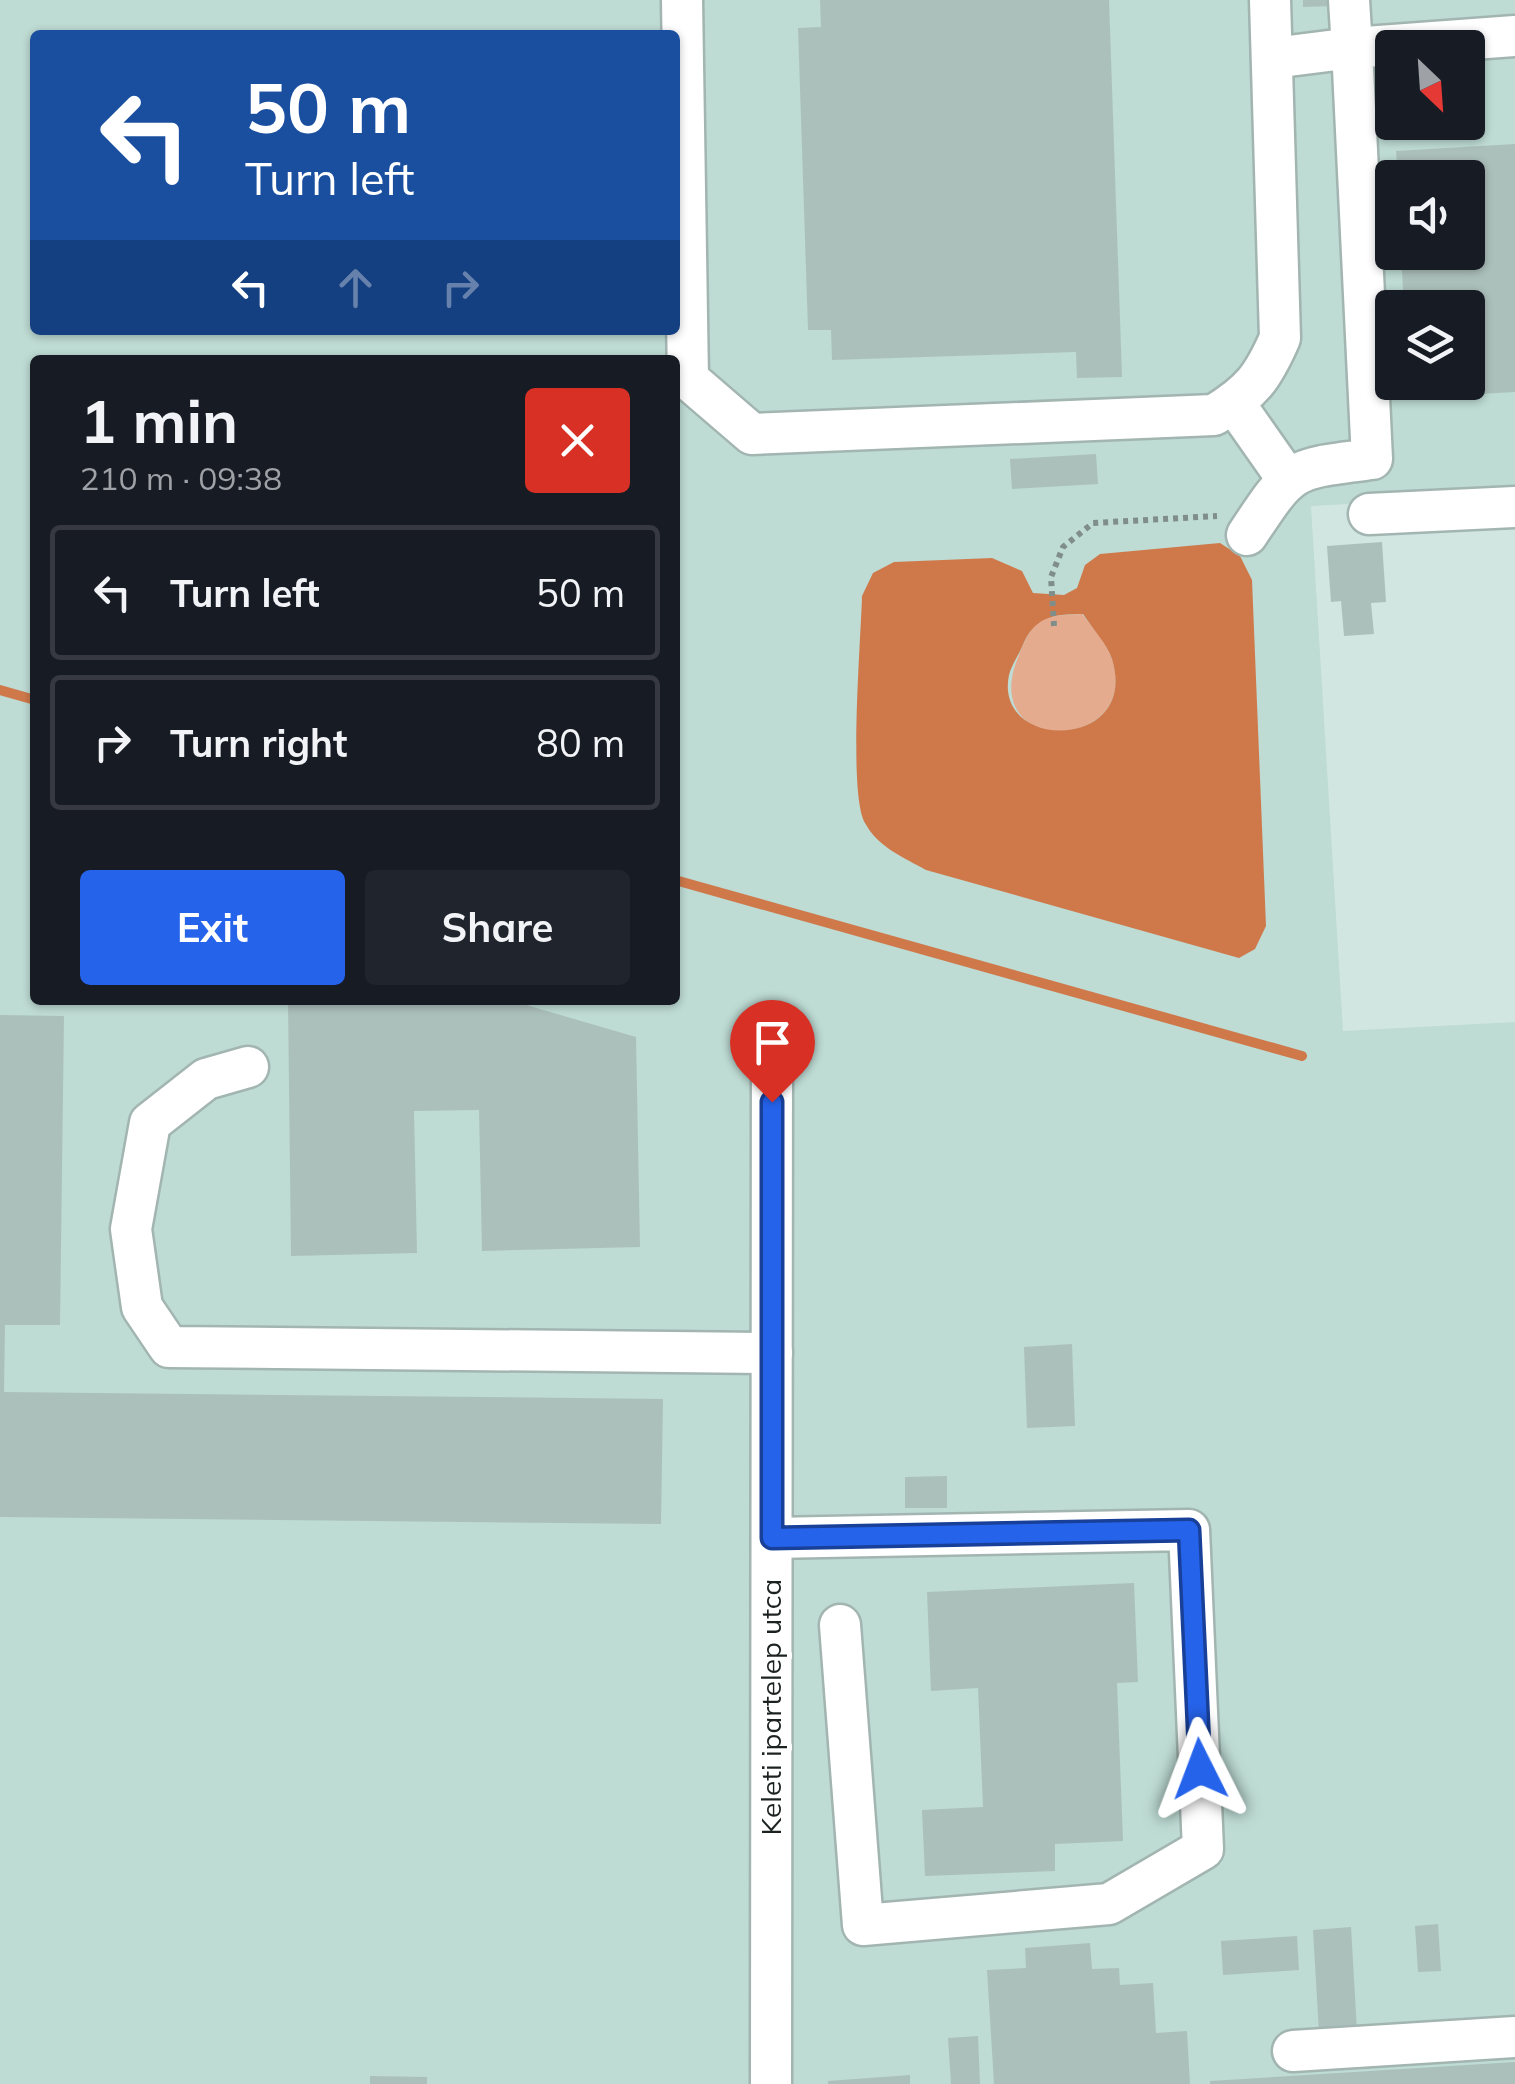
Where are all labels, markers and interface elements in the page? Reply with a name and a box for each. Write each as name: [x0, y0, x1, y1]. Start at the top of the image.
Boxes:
north arrow: [1375, 30, 1485, 140]
map controls: [1375, 30, 1485, 400]
text: 50 m: [245, 63, 411, 151]
icon: left: [80, 70, 210, 200]
text: Turn left: [245, 150, 414, 206]
button: sound: [1375, 160, 1485, 270]
icon: left: [223, 260, 278, 315]
icon: ahead: [328, 260, 383, 315]
icon: right: [433, 260, 488, 315]
button: layers: [1375, 290, 1485, 400]
text: 1 min: [80, 383, 238, 458]
button: close: [525, 388, 630, 493]
text: 210 m · 09:38: [80, 458, 282, 498]
icon: left: [85, 565, 140, 620]
text: Turn left: [170, 569, 320, 617]
text: 50 m: [536, 569, 625, 617]
icon: right: [85, 715, 140, 770]
text: Turn right: [170, 719, 347, 767]
text: 80 m: [536, 719, 625, 767]
button: Exit: [80, 870, 345, 985]
button: Share: [365, 870, 630, 985]
pin: [730, 1000, 815, 1103]
icon: arrive: [745, 1015, 800, 1070]
street label: Keleti ipartelep utca: [753, 1579, 788, 1835]
position arrow: [1148, 1717, 1252, 1821]

